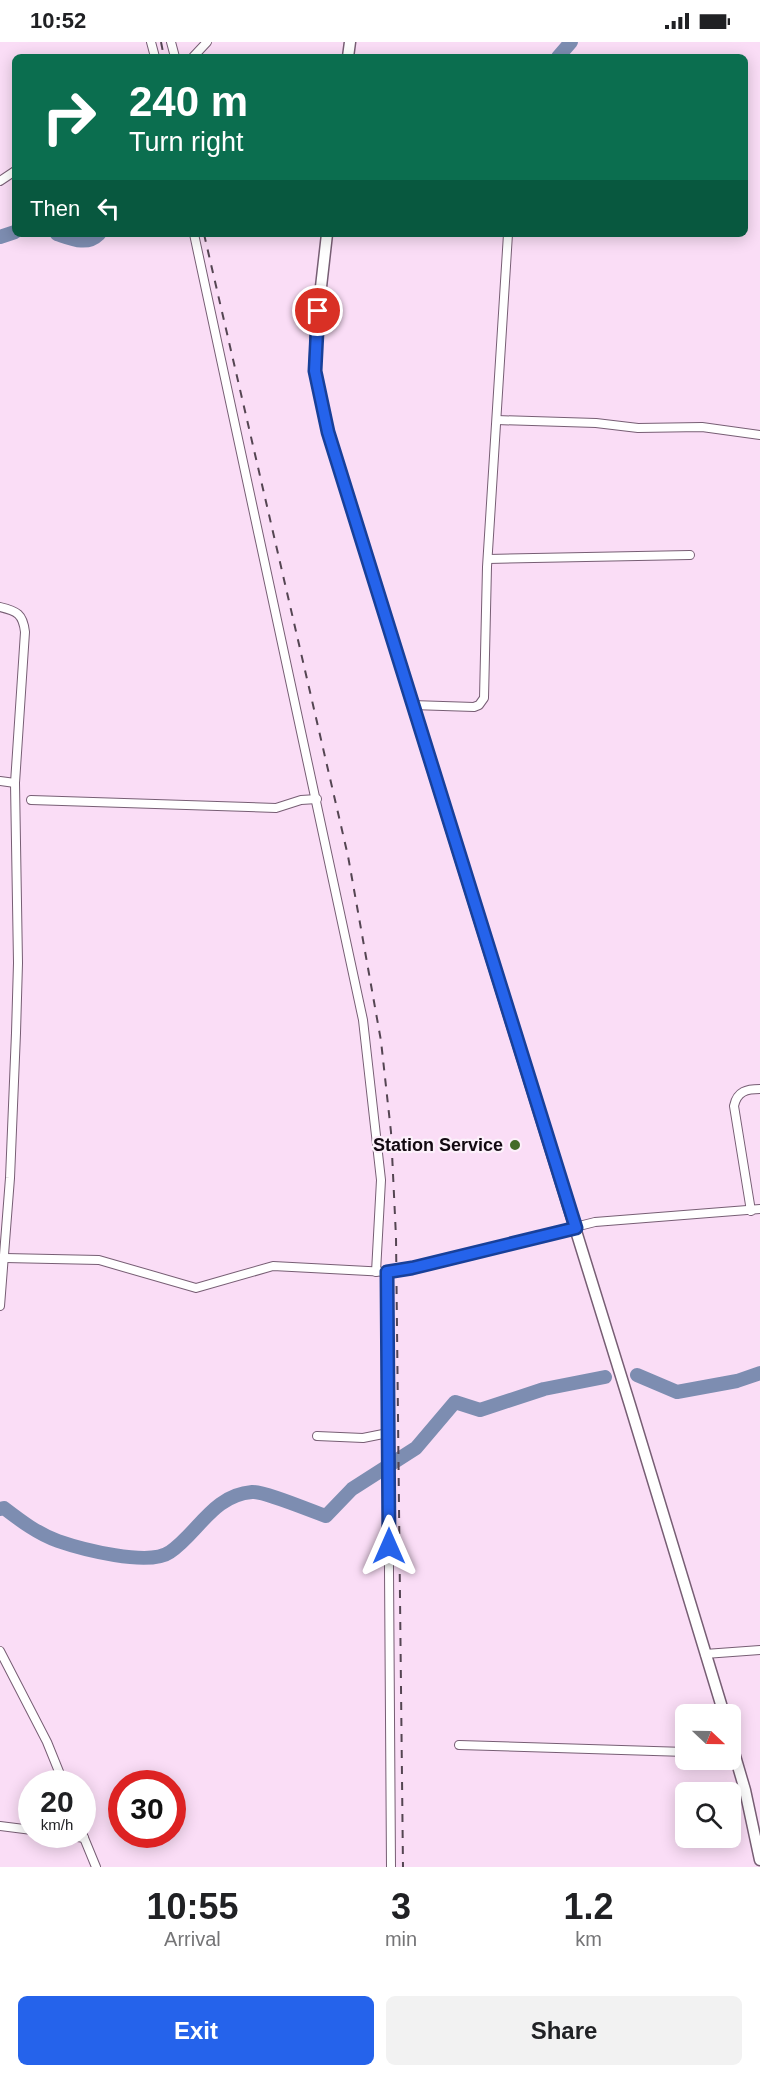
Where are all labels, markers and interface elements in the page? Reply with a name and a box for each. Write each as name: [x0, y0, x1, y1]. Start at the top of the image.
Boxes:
text: 10:52: [30, 8, 86, 33]
icon: right: [30, 78, 108, 156]
text: 240 m: [129, 78, 248, 125]
text: Turn right: [129, 127, 244, 157]
icon: left: [92, 192, 125, 225]
text: Then: [30, 196, 80, 221]
pin: [292, 285, 343, 336]
icon: arrive: [301, 294, 334, 327]
place label: Station Service: [373, 1135, 503, 1155]
marker: Station Service: [508, 1138, 522, 1152]
position arrow: [357, 1514, 421, 1578]
north arrow: [675, 1704, 741, 1770]
map controls: [675, 1704, 741, 1848]
speed limit sign: 30: [108, 1770, 186, 1848]
button: search: [675, 1782, 741, 1848]
text: 20: [40, 1785, 74, 1818]
text: km/h: [41, 1816, 73, 1833]
text: 10:55: [146, 1886, 238, 1927]
text: 3: [391, 1886, 411, 1927]
text: 1.2: [564, 1886, 614, 1927]
text: Arrival: [164, 1928, 221, 1950]
text: min: [385, 1928, 417, 1950]
text: km: [575, 1928, 602, 1950]
button: Exit: [18, 1996, 374, 2065]
button: Share: [386, 1996, 742, 2065]

